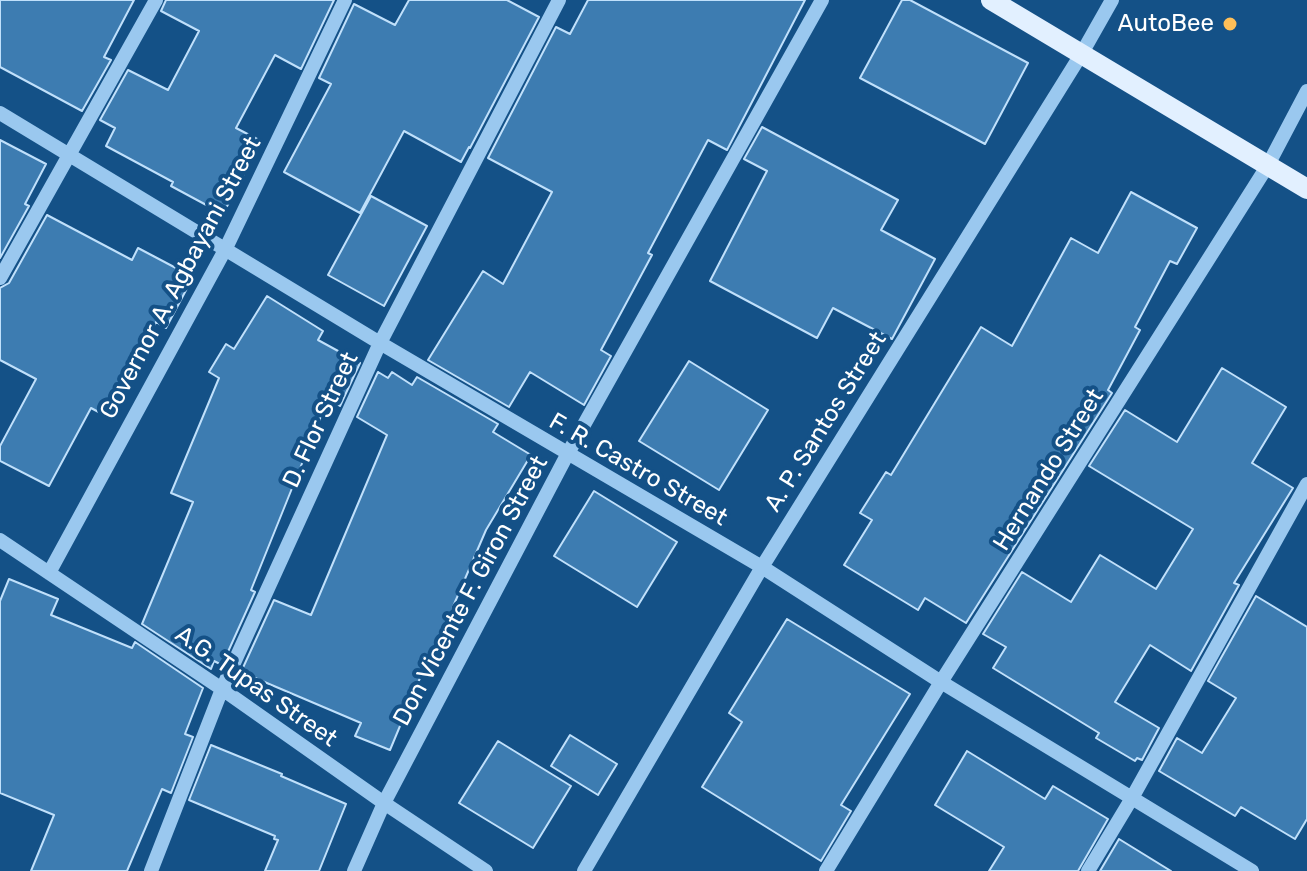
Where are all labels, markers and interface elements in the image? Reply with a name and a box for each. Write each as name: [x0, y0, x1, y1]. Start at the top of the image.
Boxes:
place label: AutoBee: [1118, 10, 1214, 38]
marker: AutoBee: [1221, 15, 1239, 33]
street label: Governor A. Agbayani Street: [94, 132, 268, 424]
street label: A. P. Santos Street: [759, 327, 893, 517]
street label: D. Flor Street: [277, 348, 365, 492]
street label: Hernando Street: [988, 384, 1110, 556]
street label: F. R. Castro Street: [544, 407, 732, 533]
street label: Don Vicente F. Giron Street: [388, 451, 554, 731]
street label: A.G. Tupas Street: [169, 620, 343, 754]

